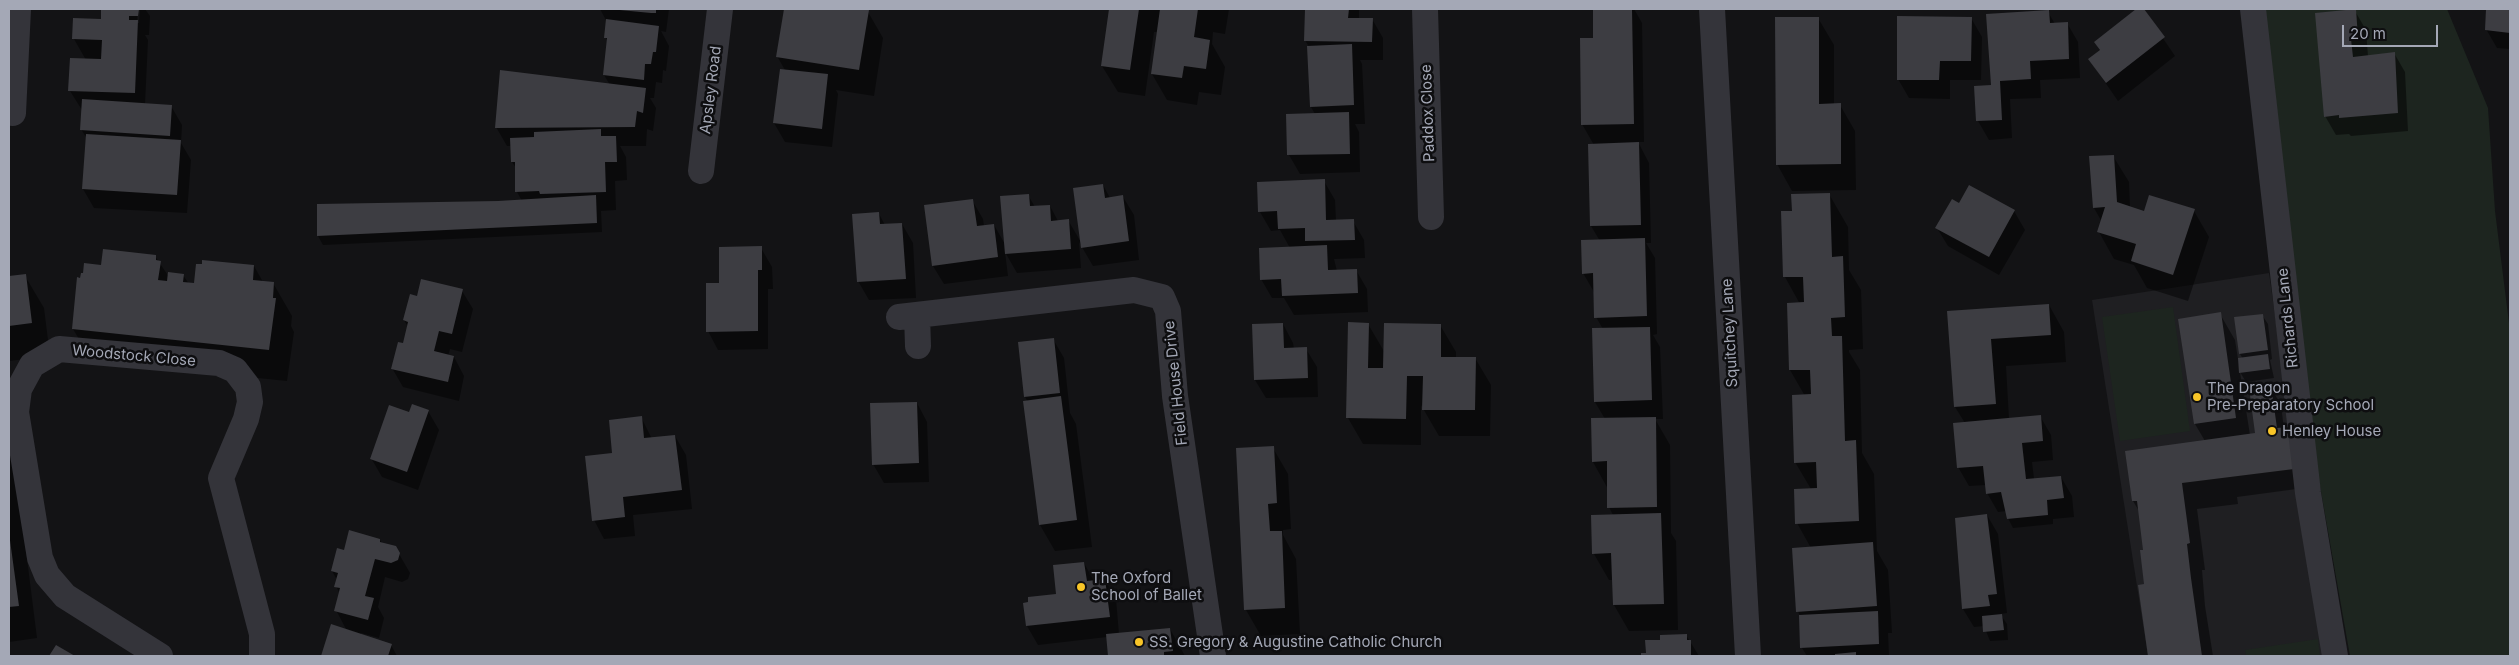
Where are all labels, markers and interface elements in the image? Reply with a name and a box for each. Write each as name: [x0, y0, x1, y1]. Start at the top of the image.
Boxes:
scale bar: [2344, 15, 2440, 47]
text: 20 m: [2350, 24, 2386, 43]
street label: Apsley Road: [697, 45, 725, 135]
street label: Paddox Close: [1417, 64, 1439, 162]
street label: Richards Lane: [2274, 267, 2302, 369]
street label: Squitchey Lane: [1718, 278, 1742, 388]
street label: Field House Drive: [1160, 320, 1192, 446]
street label: Woodstock Close: [71, 342, 197, 370]
place label: The Dragon Pre-Preparatory School: [2207, 379, 2374, 414]
marker: The Dragon Pre-Preparatory School: [2191, 391, 2203, 403]
place label: Henley House: [2282, 422, 2381, 440]
marker: Henley House: [2266, 425, 2278, 437]
place label: The Oxford School of Ballet: [1091, 569, 1202, 604]
marker: The Oxford School of Ballet: [1075, 581, 1087, 593]
place label: SS. Gregory & Augustine Catholic Church: [1149, 633, 1442, 651]
marker: SS. Gregory & Augustine Catholic Church: [1133, 636, 1145, 648]

